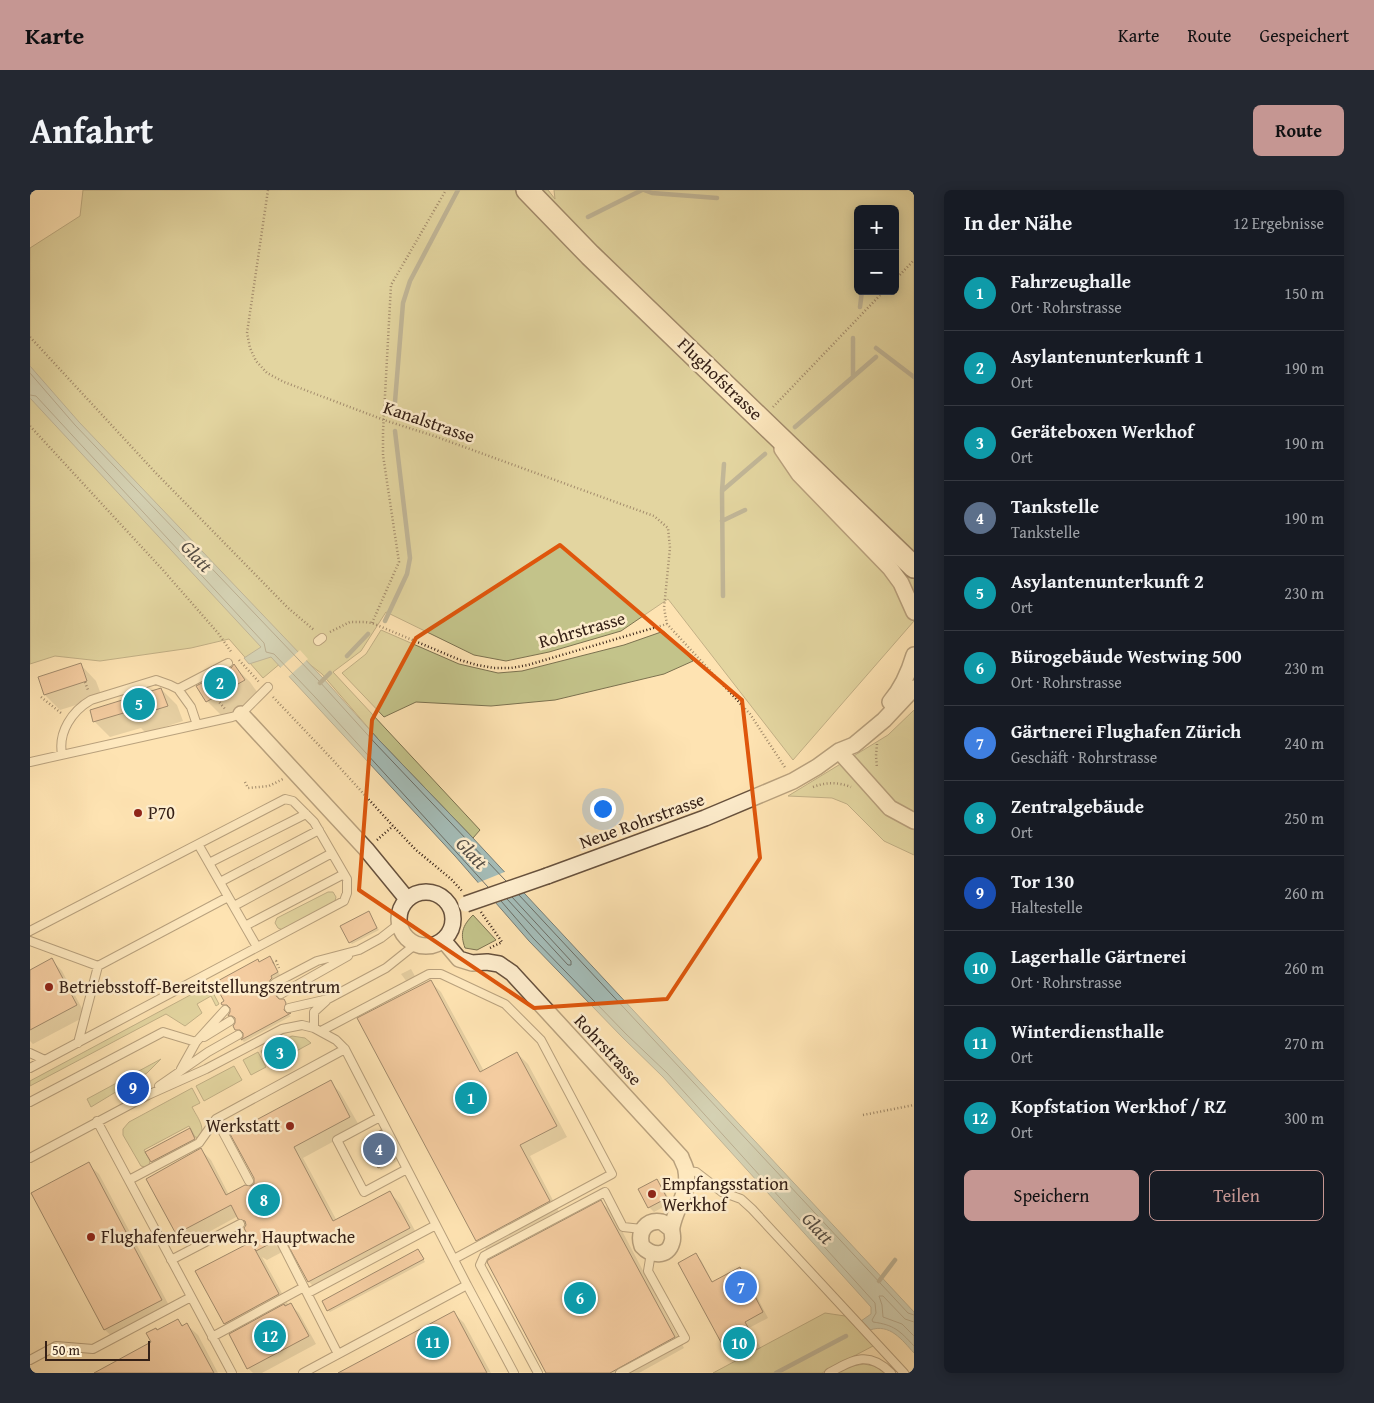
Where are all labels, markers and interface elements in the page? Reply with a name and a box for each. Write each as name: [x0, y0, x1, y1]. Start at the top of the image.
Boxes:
text: Karte: [25, 18, 84, 53]
text: Karte: [1118, 22, 1159, 49]
text: Route: [1187, 22, 1232, 49]
text: Gespeichert: [1260, 22, 1349, 49]
text: Anfahrt: [30, 105, 153, 156]
button: Route: [1253, 105, 1344, 156]
map controls: [854, 205, 899, 295]
button: +: [854, 205, 899, 250]
text: In der Nähe: [964, 207, 1072, 238]
text: 12 Ergebnisse: [1233, 211, 1324, 235]
button: −: [854, 250, 899, 295]
text: Fahrzeughalle: [1011, 267, 1131, 295]
text: 1: [976, 281, 984, 305]
text: 150 m: [1284, 281, 1324, 305]
text: Ort · Rohrstrasse: [1011, 295, 1122, 319]
street label: Flughofstrasse: [672, 331, 769, 426]
text: Asylantenunterkunft 1: [1011, 342, 1204, 370]
text: 2: [976, 356, 984, 380]
text: 190 m: [1284, 356, 1324, 380]
text: Ort: [1011, 370, 1033, 394]
street label: Kanalstrasse: [380, 393, 478, 450]
text: Geräteboxen Werkhof: [1011, 417, 1194, 445]
text: 3: [976, 431, 984, 455]
text: 190 m: [1284, 431, 1324, 455]
text: Ort: [1011, 445, 1033, 469]
text: Tankstelle: [1011, 492, 1099, 520]
text: 4: [976, 506, 984, 530]
text: 190 m: [1284, 506, 1324, 530]
text: Tankstelle: [1011, 520, 1080, 544]
water label: Glatt: [175, 533, 220, 579]
text: Asylantenunterkunft 2: [1011, 567, 1204, 595]
text: 5: [976, 581, 984, 605]
text: 230 m: [1284, 581, 1324, 605]
text: Ort: [1011, 595, 1033, 619]
street label: Rohrstrasse: [535, 604, 628, 655]
text: Bürogebäude Westwing 500: [1011, 642, 1242, 670]
text: 6: [976, 656, 984, 680]
text: 230 m: [1284, 656, 1324, 680]
pin: 2: [204, 664, 236, 702]
text: Ort · Rohrstrasse: [1011, 670, 1122, 694]
pin: 5: [123, 685, 155, 723]
text: Gärtnerei Flughafen Zürich: [1011, 717, 1241, 745]
text: 7: [976, 731, 984, 755]
text: 240 m: [1284, 731, 1324, 755]
text: Geschäft · Rohrstrasse: [1011, 745, 1157, 769]
street label: Neue Rohrstrasse: [575, 785, 708, 856]
text: Zentralgebäude: [1011, 792, 1144, 820]
your location: [590, 796, 616, 822]
place label: P70: [148, 799, 175, 826]
text: 8: [976, 806, 984, 830]
text: 250 m: [1284, 806, 1324, 830]
marker: P70: [132, 807, 144, 819]
text: Ort: [1011, 820, 1033, 844]
water label: Glatt: [450, 830, 495, 876]
text: Tor 130: [1011, 867, 1074, 895]
text: 9: [976, 881, 984, 905]
text: 260 m: [1284, 881, 1324, 905]
text: Haltestelle: [1011, 895, 1083, 919]
text: Lagerhalle Gärtnerei: [1011, 942, 1186, 970]
text: 10: [972, 956, 988, 980]
text: 260 m: [1284, 956, 1324, 980]
text: Ort · Rohrstrasse: [1011, 970, 1122, 994]
place label: Betriebsstoff-Bereitstellungszentrum: [59, 973, 340, 1000]
marker: Betriebsstoff-Bereitstellungszentrum: [43, 981, 55, 993]
street label: Rohrstrasse: [568, 1008, 649, 1091]
text: Winterdiensthalle: [1011, 1017, 1164, 1045]
text: 11: [972, 1031, 988, 1055]
text: 270 m: [1284, 1031, 1324, 1055]
pin: 3: [264, 1034, 296, 1072]
text: Ort: [1011, 1045, 1033, 1069]
pin: 9: [117, 1069, 149, 1107]
pin: 1: [455, 1079, 487, 1117]
text: Kopfstation Werkhof / RZ: [1011, 1092, 1226, 1120]
text: 12: [972, 1106, 988, 1130]
text: 300 m: [1284, 1106, 1324, 1130]
place label: Werkstatt: [206, 1112, 281, 1139]
marker: Werkstatt: [284, 1120, 296, 1132]
text: Ort: [1011, 1120, 1033, 1144]
pin: 4: [363, 1130, 395, 1168]
place label: Empfangsstation Werkhof: [662, 1170, 789, 1218]
button: Speichern: [964, 1170, 1139, 1221]
button: Teilen: [1149, 1170, 1324, 1221]
pin: 8: [248, 1181, 280, 1219]
marker: Empfangsstation Werkhof: [646, 1188, 658, 1200]
water label: Glatt: [796, 1205, 841, 1251]
place label: Flughafenfeuerwehr, Hauptwache: [101, 1223, 355, 1250]
marker: Flughafenfeuerwehr, Hauptwache: [85, 1231, 97, 1243]
pin: 7: [725, 1268, 757, 1306]
pin: 6: [564, 1279, 596, 1317]
pin: 12: [254, 1317, 286, 1355]
pin: 11: [417, 1323, 449, 1361]
pin: 10: [723, 1324, 755, 1362]
scale bar: [45, 1338, 150, 1361]
text: 50 m: [52, 1340, 80, 1360]

